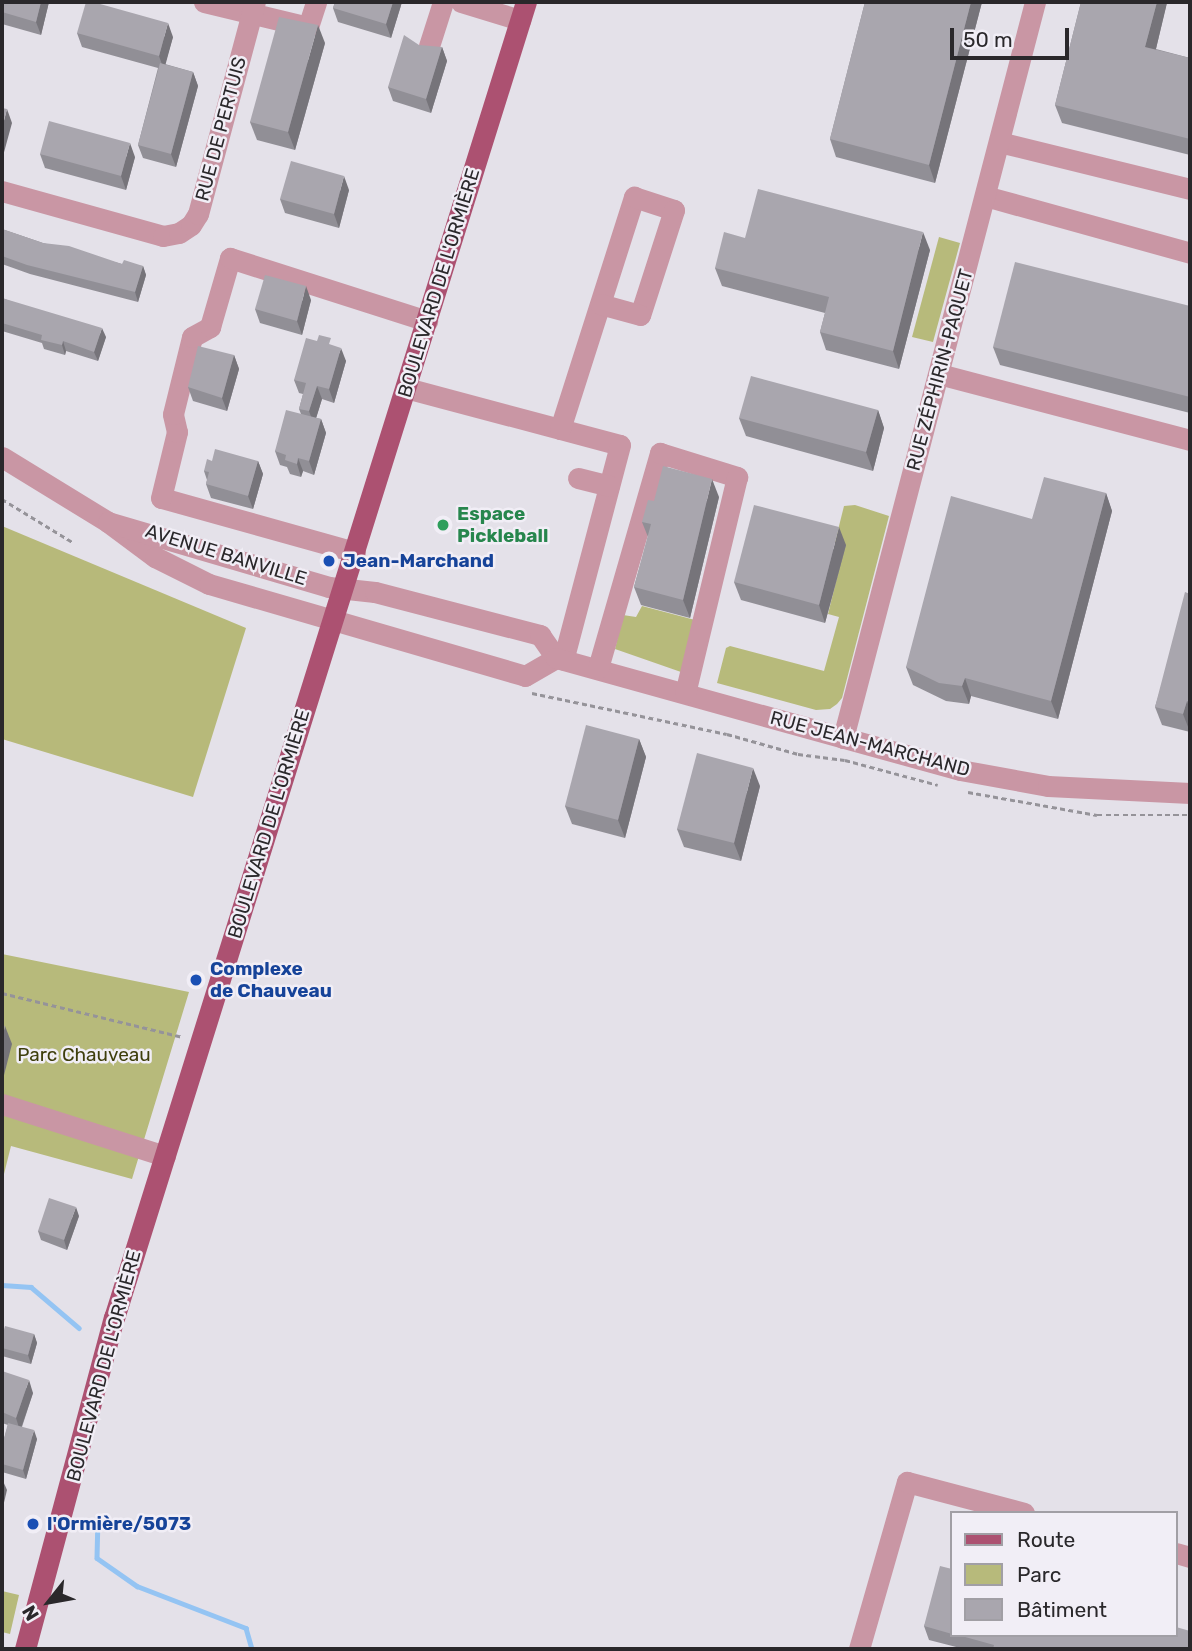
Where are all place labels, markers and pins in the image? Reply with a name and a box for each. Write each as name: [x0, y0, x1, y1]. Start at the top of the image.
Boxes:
place label: Espace Pickleball: [457, 503, 548, 547]
marker: Espace Pickleball: [435, 517, 451, 533]
place label: Jean-Marchand: [343, 550, 494, 572]
marker: Jean-Marchand: [321, 553, 337, 569]
place label: Complexe de Chauveau: [210, 958, 332, 1002]
marker: Complexe de Chauveau: [188, 972, 204, 988]
place label: l'Ormière/5073: [47, 1513, 191, 1535]
marker: l'Ormière/5073: [25, 1516, 41, 1532]

